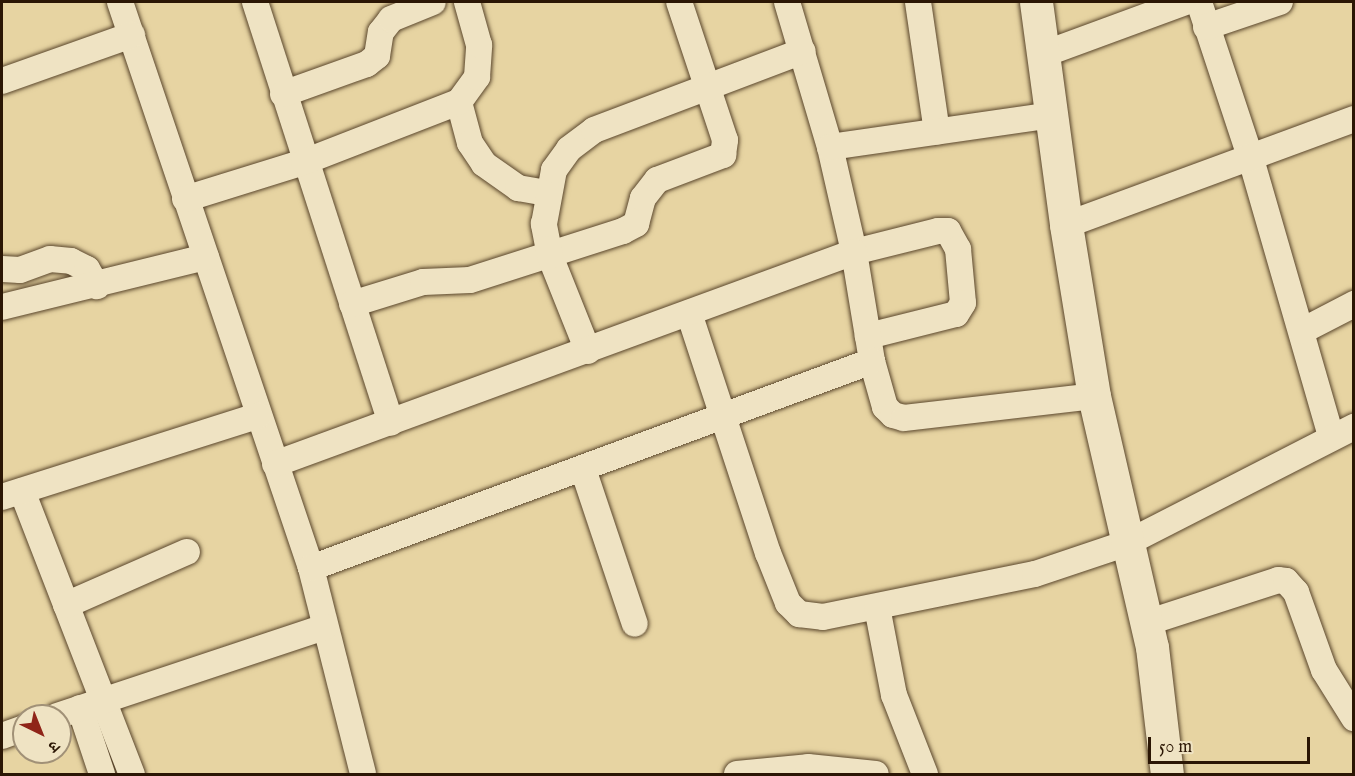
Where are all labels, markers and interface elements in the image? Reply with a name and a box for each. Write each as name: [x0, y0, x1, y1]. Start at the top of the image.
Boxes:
north arrow: [12, 704, 72, 764]
scale bar: [1151, 725, 1313, 763]
text: उ: [43, 736, 63, 756]
text: 50 m: [1159, 736, 1192, 759]

